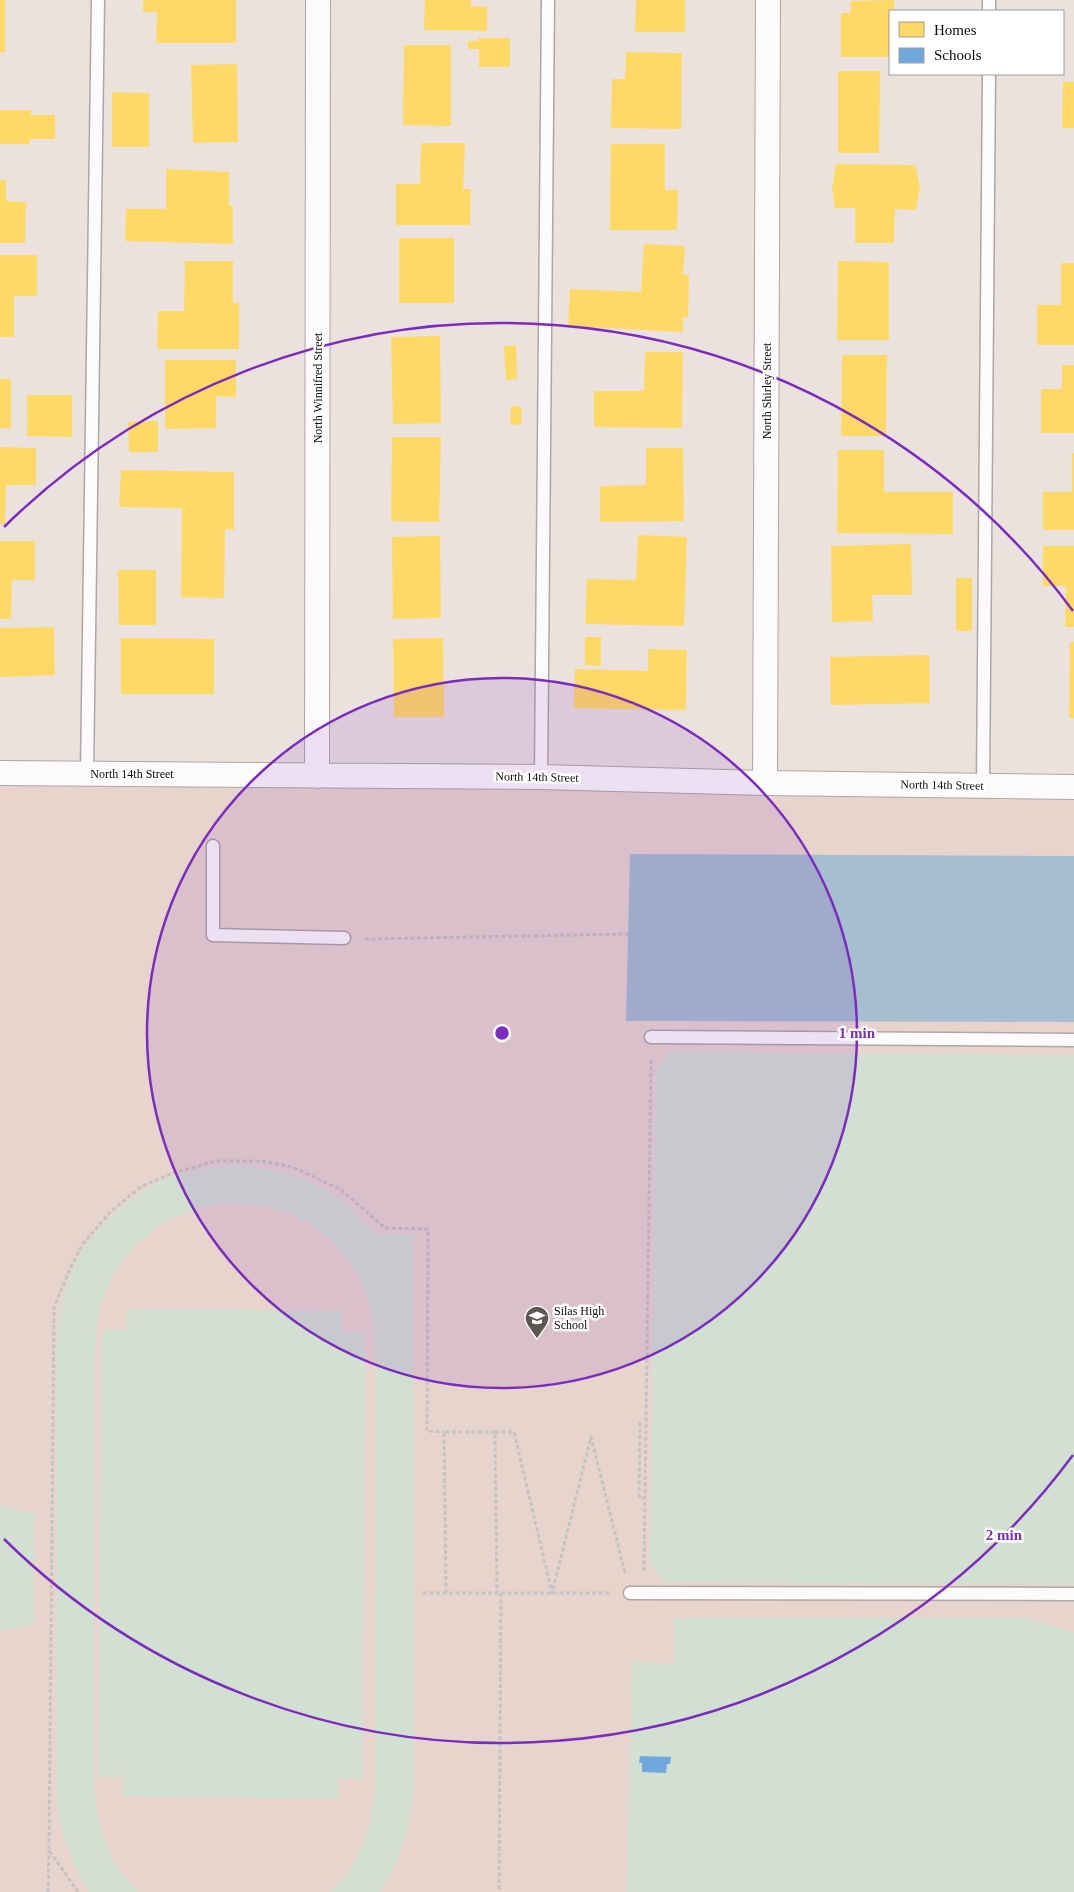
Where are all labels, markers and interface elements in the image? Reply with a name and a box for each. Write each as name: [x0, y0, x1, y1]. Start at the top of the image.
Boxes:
legend: [889, 10, 1064, 75]
text: Homes: [934, 22, 977, 38]
text: Schools: [934, 47, 982, 63]
street label: North Winnifred Street: [311, 332, 325, 443]
street label: North Shirley Street: [760, 342, 774, 439]
street label: North 14th Street: [90, 767, 174, 781]
street label: North 14th Street: [495, 769, 579, 785]
street label: North 14th Street: [900, 777, 984, 793]
centre of rings: [493, 1024, 511, 1042]
text: 1 min: [839, 1025, 876, 1041]
place label: Silas High School: [554, 1304, 604, 1332]
school or university icon: Silas High School: [524, 1305, 550, 1339]
text: 2 min: [986, 1527, 1023, 1543]

